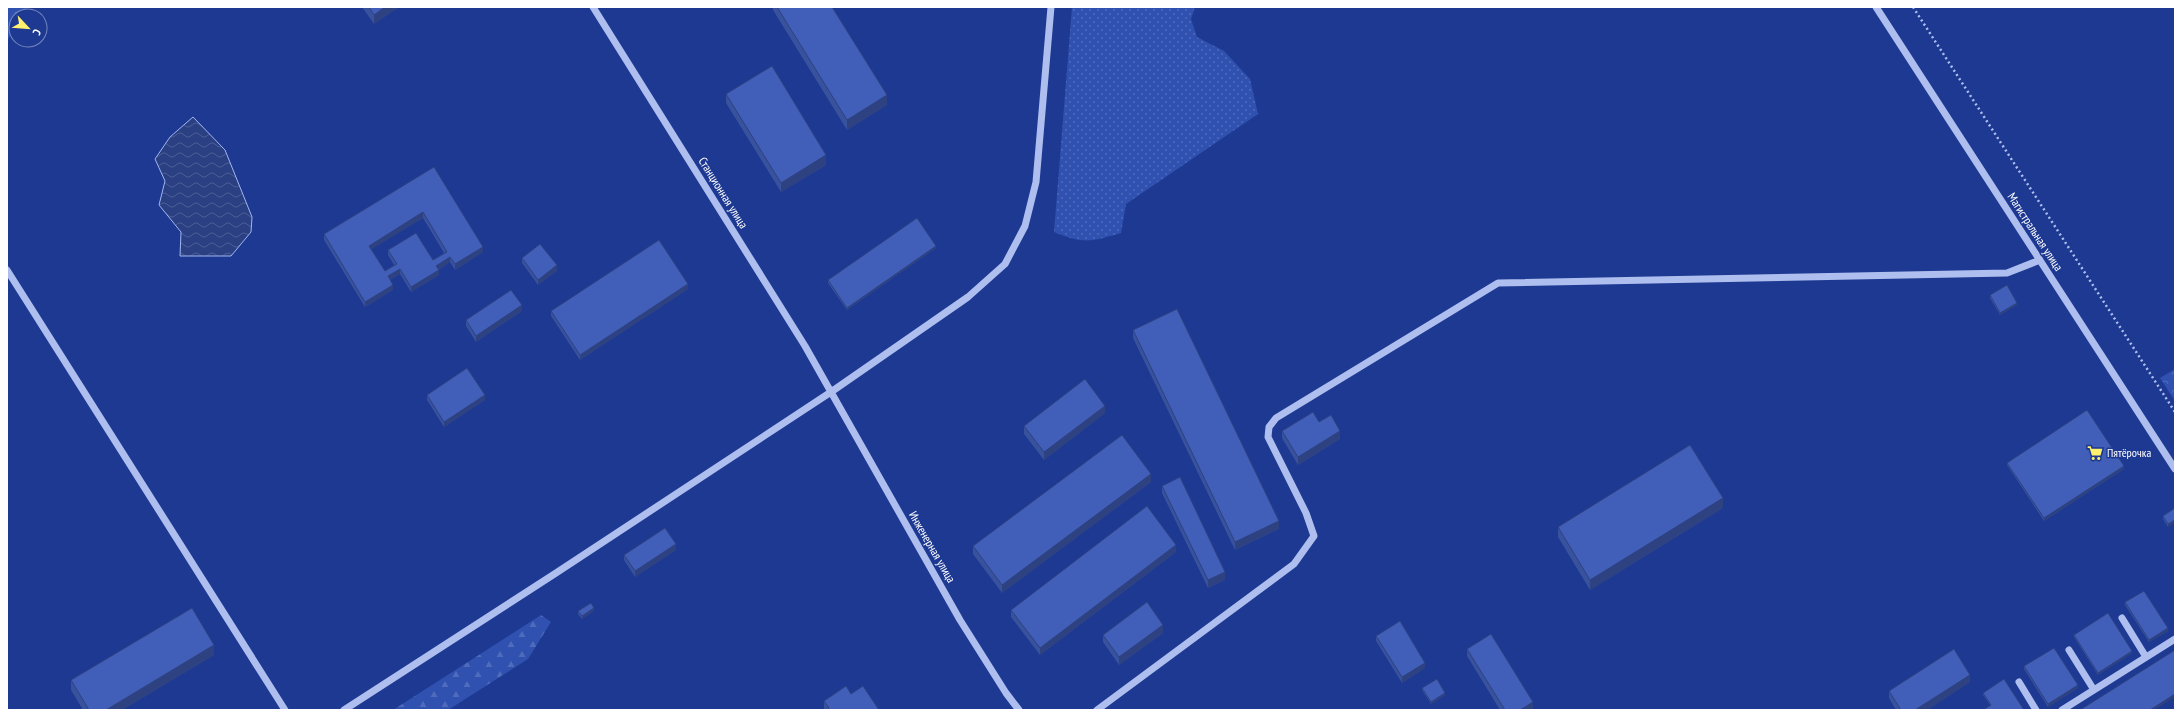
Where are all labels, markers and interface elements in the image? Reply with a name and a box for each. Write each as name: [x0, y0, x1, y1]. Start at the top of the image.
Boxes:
north arrow: [8, 8, 48, 48]
text: С: [30, 27, 44, 38]
street label: Станционная улица: [695, 154, 751, 231]
street label: Магистральная улица: [2005, 190, 2066, 274]
supermarket icon: Пятёрочка: [2086, 444, 2104, 462]
place label: Пятёрочка: [2107, 445, 2151, 460]
street label: Инженерная улица: [906, 508, 959, 585]

